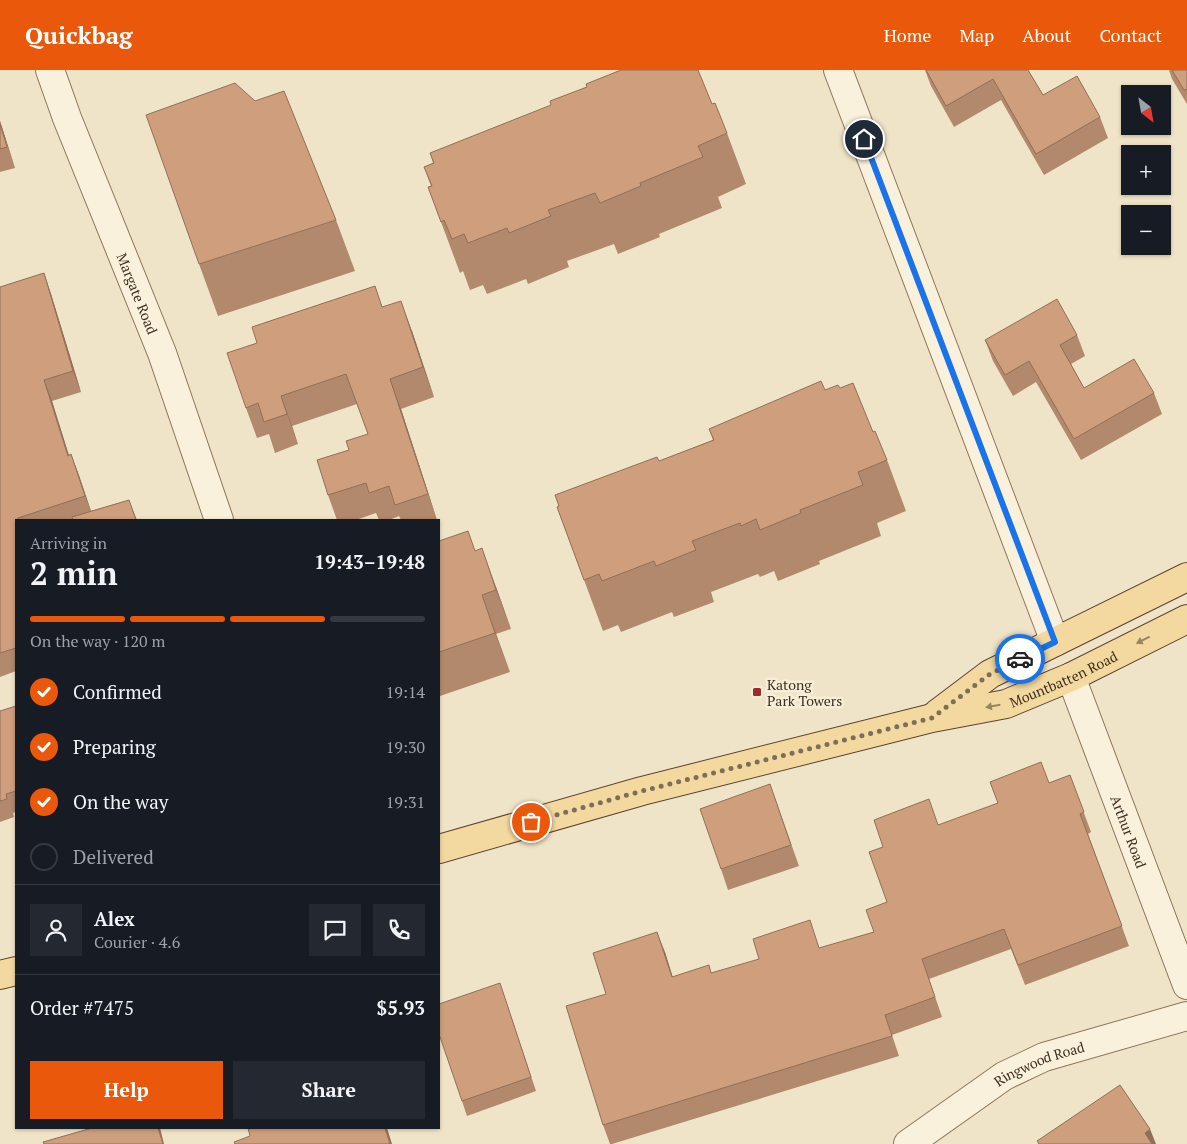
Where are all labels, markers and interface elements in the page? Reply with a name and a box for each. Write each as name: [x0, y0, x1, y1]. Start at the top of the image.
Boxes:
text: Quickbag: [25, 19, 133, 51]
text: Home: [884, 23, 931, 47]
text: Map: [959, 23, 994, 47]
text: About: [1022, 23, 1071, 47]
text: Contact: [1099, 23, 1162, 47]
north arrow: [1121, 85, 1171, 135]
map controls: [1121, 85, 1171, 255]
pin: [843, 118, 885, 160]
icon: home: [850, 125, 878, 153]
button: +: [1121, 145, 1171, 195]
button: −: [1121, 205, 1171, 255]
street label: Margate Road: [113, 250, 163, 337]
text: Arriving in: [30, 532, 107, 554]
text: 19:43–19:48: [314, 549, 425, 574]
text: 2 min: [30, 552, 118, 594]
text: On the way · 120 m: [30, 630, 165, 652]
courier: [995, 634, 1045, 684]
one-way arrow: [1136, 636, 1150, 644]
icon: car: [1006, 645, 1034, 673]
street label: Mountbatten Road: [1006, 646, 1121, 711]
place label: Katong Park Towers: [767, 675, 842, 710]
icon: check: [30, 678, 58, 706]
text: Confirmed: [73, 679, 162, 704]
text: 19:14: [386, 681, 425, 703]
marker: Katong Park Towers: [751, 686, 763, 698]
one-way arrow: [985, 703, 1001, 711]
icon: check: [30, 733, 58, 761]
text: Preparing: [73, 734, 156, 759]
text: 19:30: [386, 736, 425, 758]
icon: check: [30, 788, 58, 816]
text: On the way: [73, 789, 168, 814]
text: 19:31: [386, 791, 425, 813]
street label: Arthur Road: [1107, 792, 1152, 871]
pin: [510, 801, 552, 843]
icon: bag: [517, 808, 545, 836]
text: Delivered: [73, 844, 154, 869]
button: person: [30, 904, 82, 956]
button: chat: [309, 904, 361, 956]
button: phone: [373, 904, 425, 956]
text: Alex: [94, 906, 135, 931]
text: Courier · 4.6: [94, 931, 180, 953]
text: Order #7475: [30, 995, 134, 1020]
text: $5.93: [376, 995, 425, 1020]
street label: Ringwood Road: [989, 1036, 1087, 1090]
button: Help: [30, 1061, 223, 1119]
button: Share: [233, 1061, 425, 1119]

